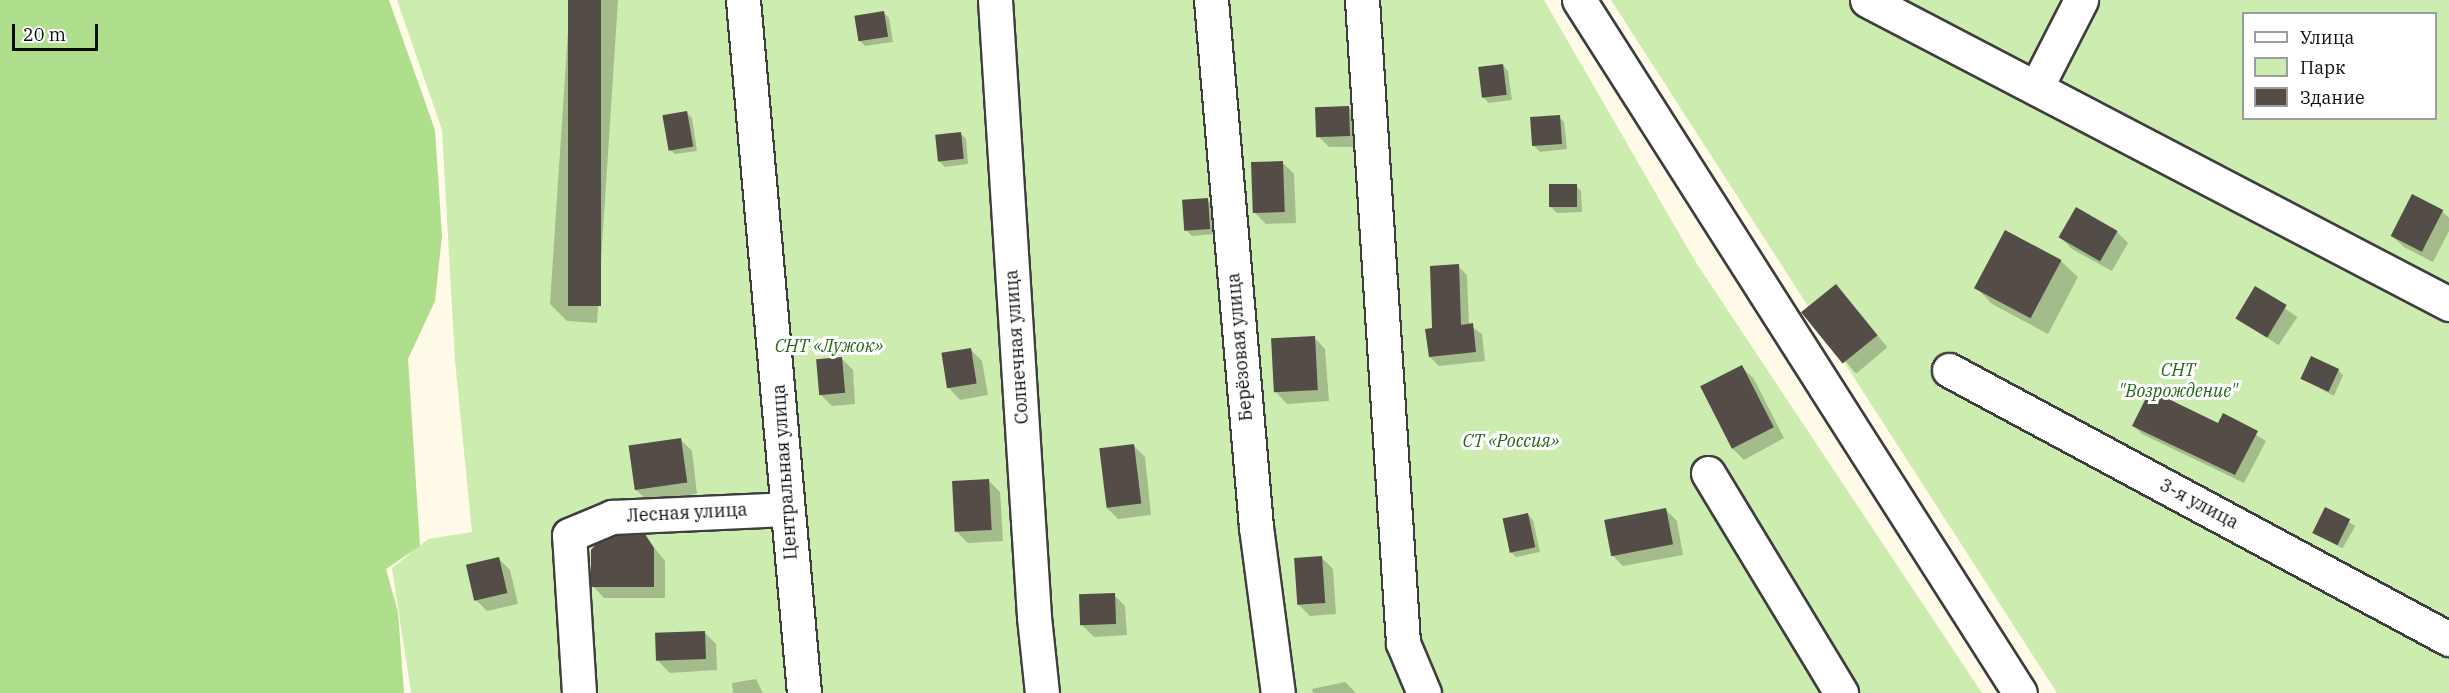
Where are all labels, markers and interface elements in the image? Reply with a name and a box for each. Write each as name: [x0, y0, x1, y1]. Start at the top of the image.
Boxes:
scale bar: [15, 12, 100, 50]
legend: [2242, 12, 2437, 120]
text: 20 m: [23, 23, 66, 46]
text: Улица: [2300, 26, 2354, 49]
text: Парк: [2300, 56, 2346, 79]
text: Здание: [2300, 86, 2365, 109]
street label: Солнечная улица: [1001, 269, 1033, 425]
street label: Берёзовая улица: [1223, 272, 1257, 422]
park label: СНТ «Лужок»: [775, 335, 883, 357]
park label: СНТ "Возрождение": [2118, 360, 2238, 403]
street label: Центральная улица: [768, 383, 802, 561]
park label: СТ «Россия»: [1463, 430, 1559, 452]
street label: 3-я улица: [2156, 474, 2242, 534]
street label: Лесная улица: [626, 499, 748, 527]

